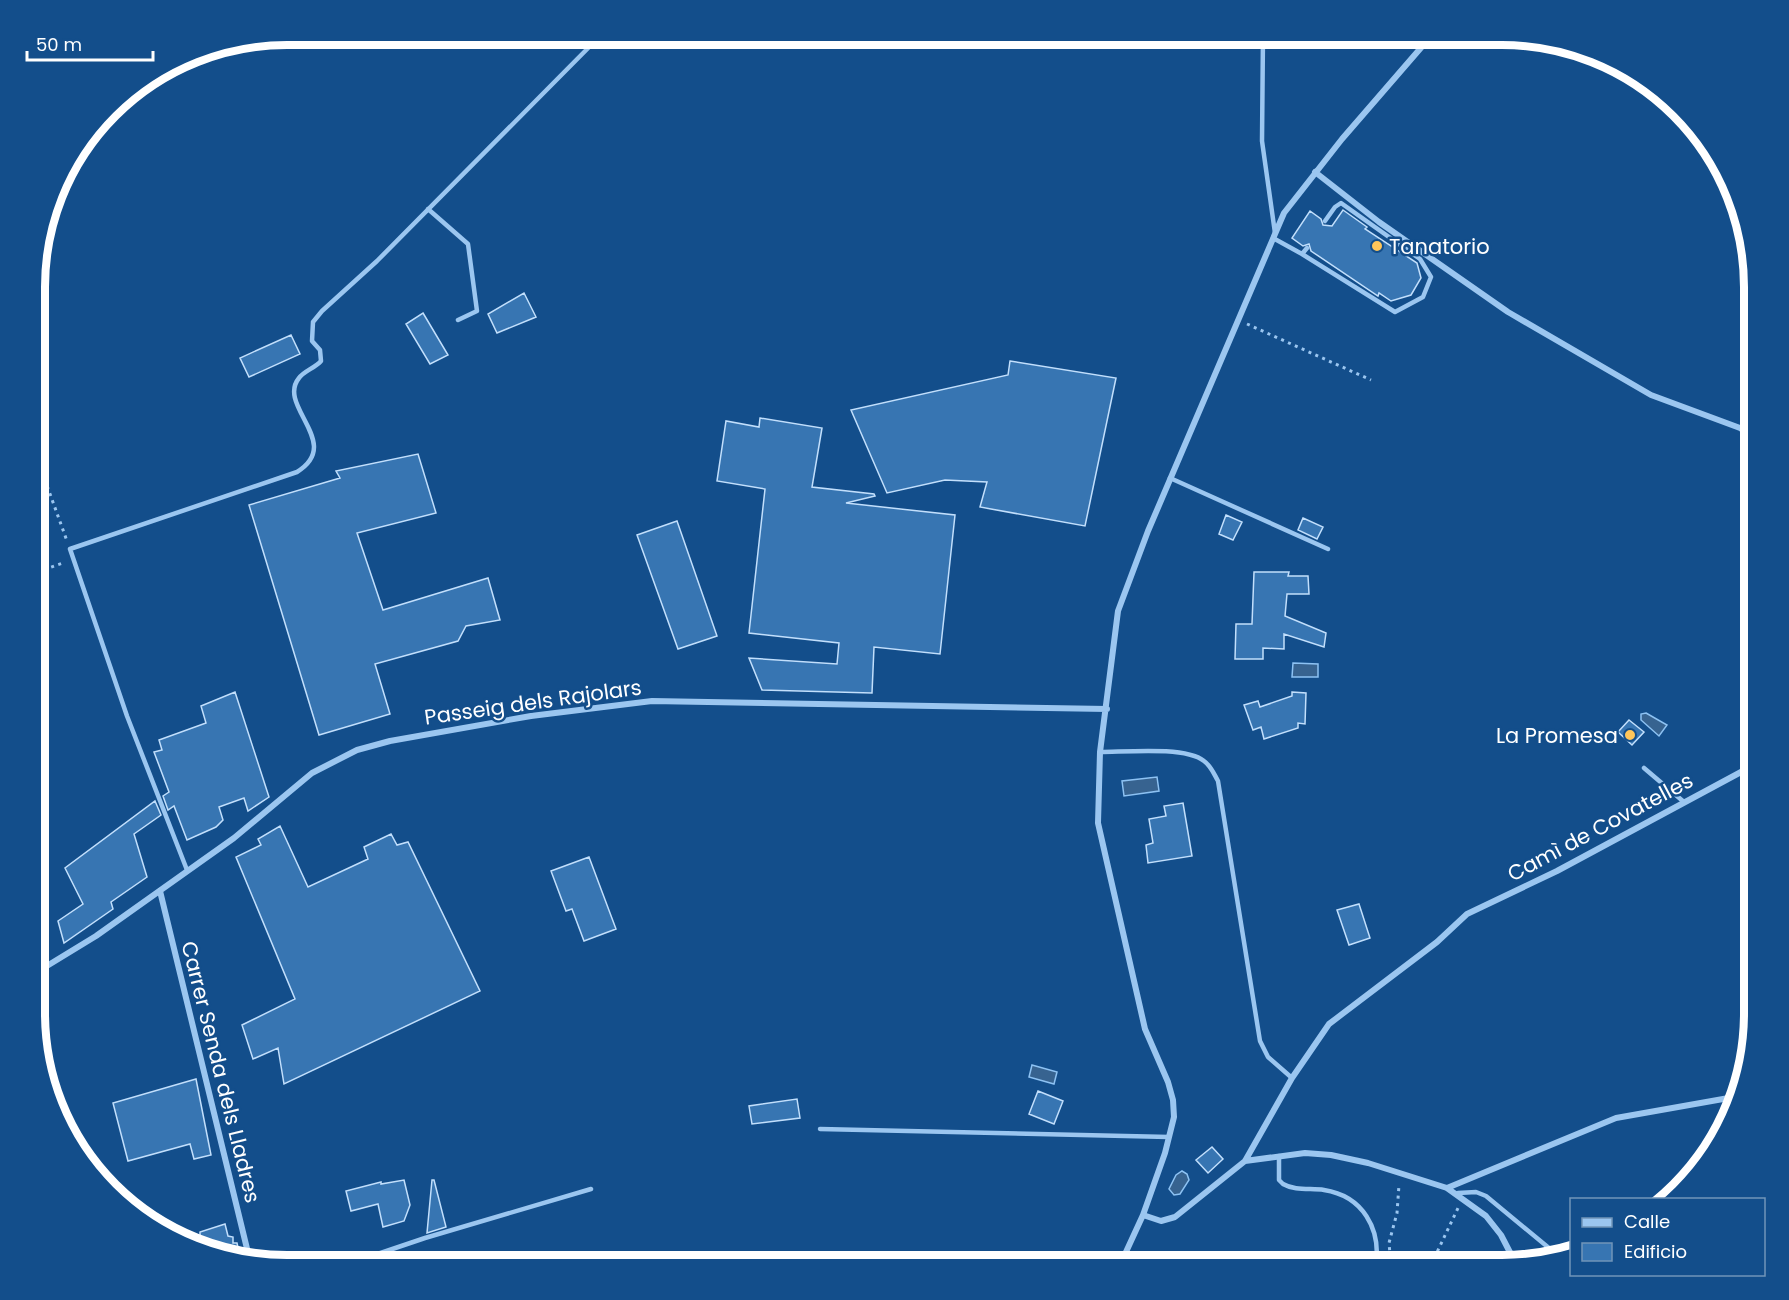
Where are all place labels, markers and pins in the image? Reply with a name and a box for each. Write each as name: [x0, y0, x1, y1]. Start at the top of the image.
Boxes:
place label: Tanatorio: [1389, 232, 1490, 261]
marker: Tanatorio: [1370, 239, 1384, 253]
place label: La Promesa: [1496, 721, 1618, 750]
marker: La Promesa: [1623, 728, 1637, 742]

